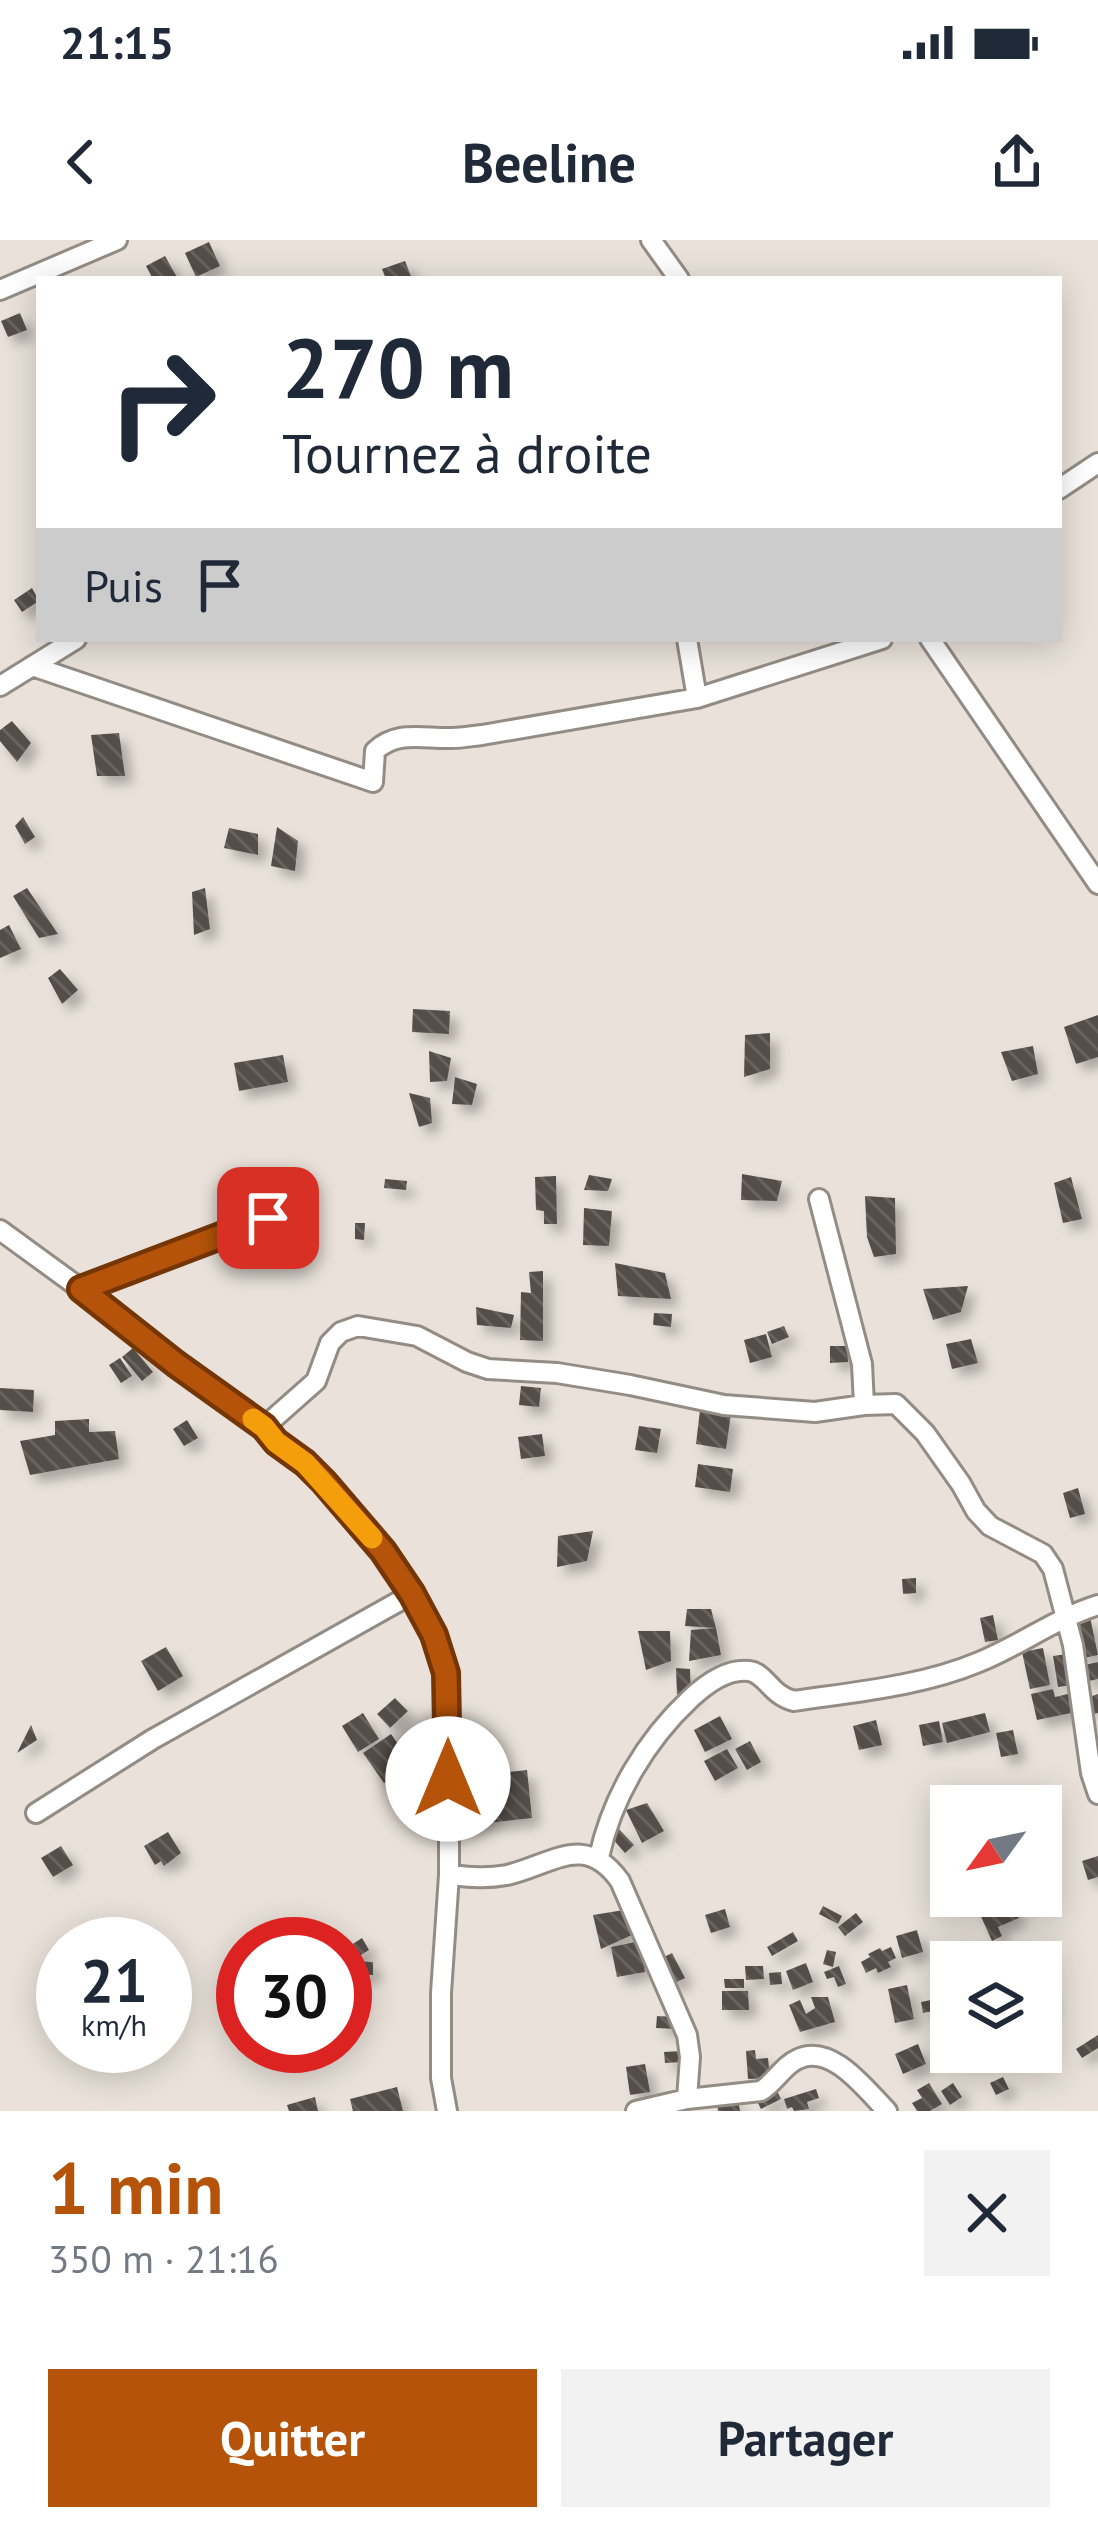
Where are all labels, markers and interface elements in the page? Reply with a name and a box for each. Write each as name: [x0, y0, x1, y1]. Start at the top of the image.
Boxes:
text: 21:15: [60, 13, 174, 71]
text: Beeline: [462, 127, 636, 197]
icon: back: [48, 129, 114, 195]
icon: share: [984, 129, 1050, 195]
text: 270 m: [282, 312, 514, 421]
icon: right: [84, 324, 240, 480]
text: Tournez à droite: [282, 418, 652, 488]
icon: arrive: [187, 552, 253, 618]
text: Puis: [84, 556, 163, 614]
pin: [217, 1167, 319, 1269]
icon: arrive: [235, 1185, 301, 1251]
position arrow: [385, 1716, 511, 1842]
north arrow: [930, 1785, 1062, 1917]
map controls: [930, 1785, 1062, 2073]
speed limit sign: 30: [216, 1917, 372, 2073]
text: 21: [80, 1941, 148, 2019]
button: layers: [930, 1941, 1062, 2073]
text: km/h: [81, 2005, 147, 2044]
text: 1 min: [48, 2141, 224, 2234]
button: close: [924, 2150, 1050, 2276]
text: 350 m · 21:16: [48, 2233, 279, 2284]
button: Quitter: [48, 2369, 537, 2507]
button: Partager: [561, 2369, 1050, 2507]

